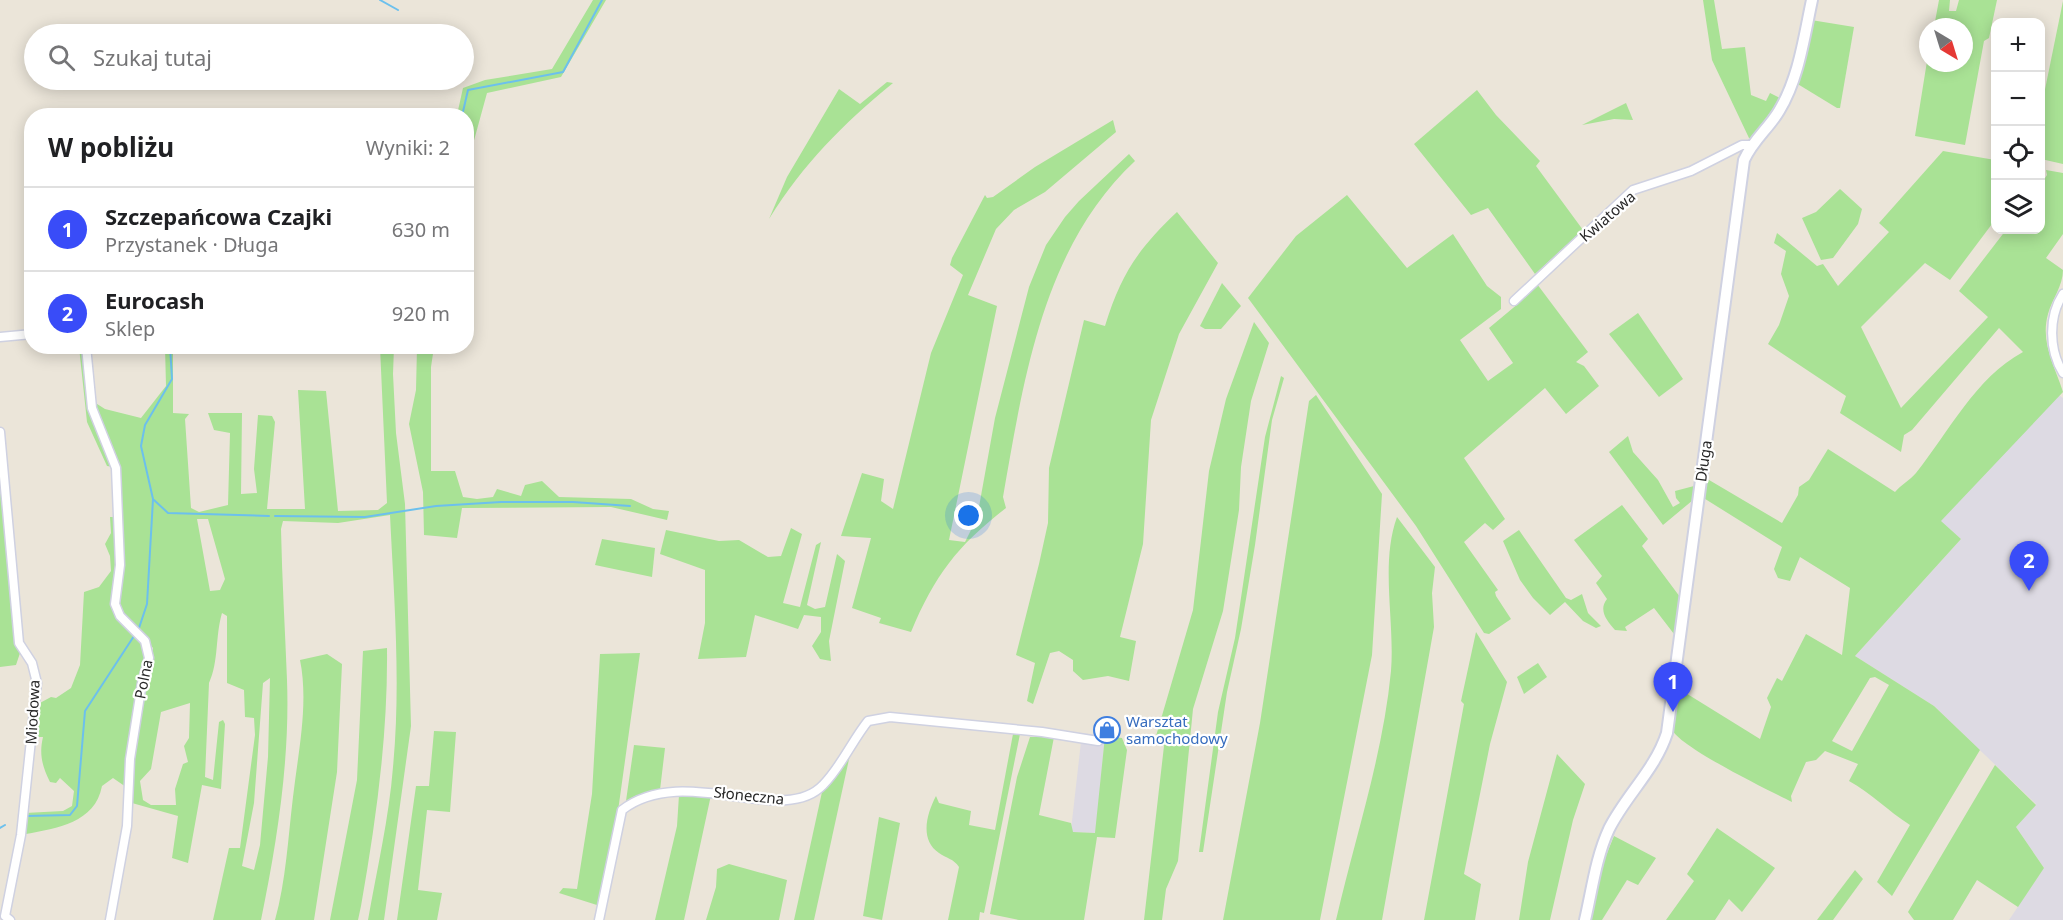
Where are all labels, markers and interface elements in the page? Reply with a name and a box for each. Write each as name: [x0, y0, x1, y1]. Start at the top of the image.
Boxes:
north arrow: [1919, 18, 1973, 72]
map controls: [1991, 18, 2045, 234]
button: +: [1991, 18, 2045, 72]
search box: [24, 24, 474, 90]
icon: search: [45, 41, 78, 74]
text: Szukaj tutaj: [93, 42, 212, 72]
button: −: [1991, 72, 2045, 126]
button: locate: [1991, 126, 2045, 180]
text: W pobliżu: [48, 129, 174, 165]
text: Wyniki: 2: [366, 134, 450, 161]
button: layers: [1991, 180, 2045, 234]
street label: Kwiatowa: [1575, 186, 1639, 246]
text: Szczepańcowa Czajki: [105, 201, 332, 231]
text: 1: [62, 216, 73, 243]
text: 630 m: [392, 216, 450, 243]
text: Przystanek · Długa: [105, 231, 279, 258]
text: Eurocash: [105, 285, 205, 315]
text: 2: [62, 300, 73, 327]
text: 920 m: [392, 300, 450, 327]
text: Sklep: [105, 315, 155, 342]
street label: Długa: [1690, 439, 1716, 483]
your location: [954, 501, 983, 530]
pin: 2: [2010, 542, 2048, 591]
street label: Polna: [129, 658, 157, 700]
pin: 1: [1654, 662, 1692, 712]
street label: Miodowa: [20, 679, 44, 745]
place label: Warsztat samochodowy: [1126, 711, 1228, 748]
shop icon: Warsztat samochodowy: [1092, 715, 1122, 745]
street label: Słoneczna: [713, 781, 785, 809]

